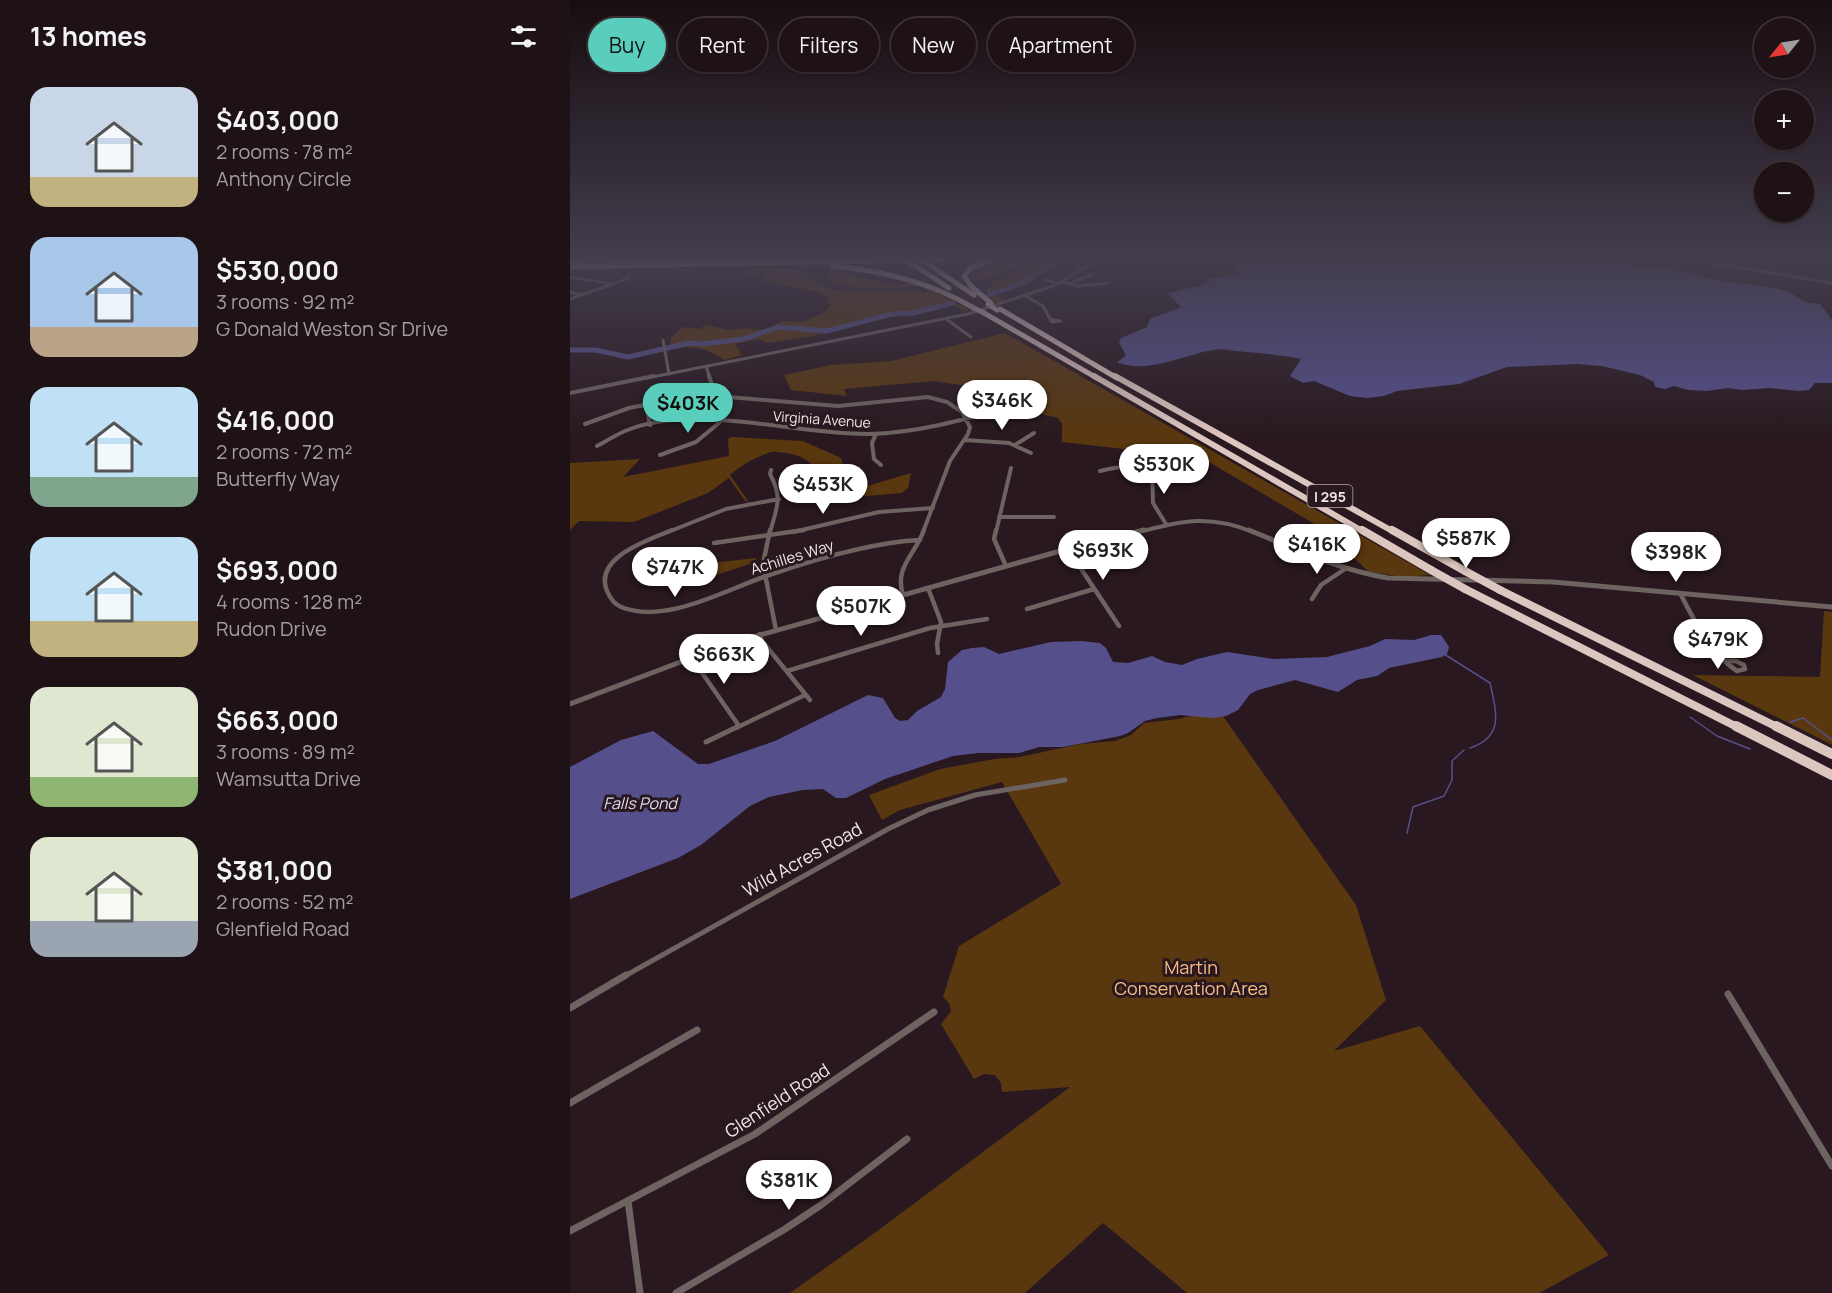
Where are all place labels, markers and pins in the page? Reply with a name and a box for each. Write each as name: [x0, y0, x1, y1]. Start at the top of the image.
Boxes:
pin: $346K: [960, 380, 1044, 431]
pin: $403K: [646, 383, 730, 434]
pin: $530K: [1122, 444, 1206, 495]
pin: $453K: [781, 464, 865, 515]
pin: $587K: [1424, 518, 1508, 569]
pin: $416K: [1275, 524, 1359, 575]
pin: $693K: [1061, 530, 1145, 581]
pin: $398K: [1634, 532, 1718, 583]
pin: $747K: [633, 547, 717, 598]
pin: $507K: [819, 586, 903, 637]
pin: $479K: [1676, 619, 1760, 670]
pin: $663K: [682, 634, 766, 685]
pin: $381K: [747, 1160, 831, 1211]

